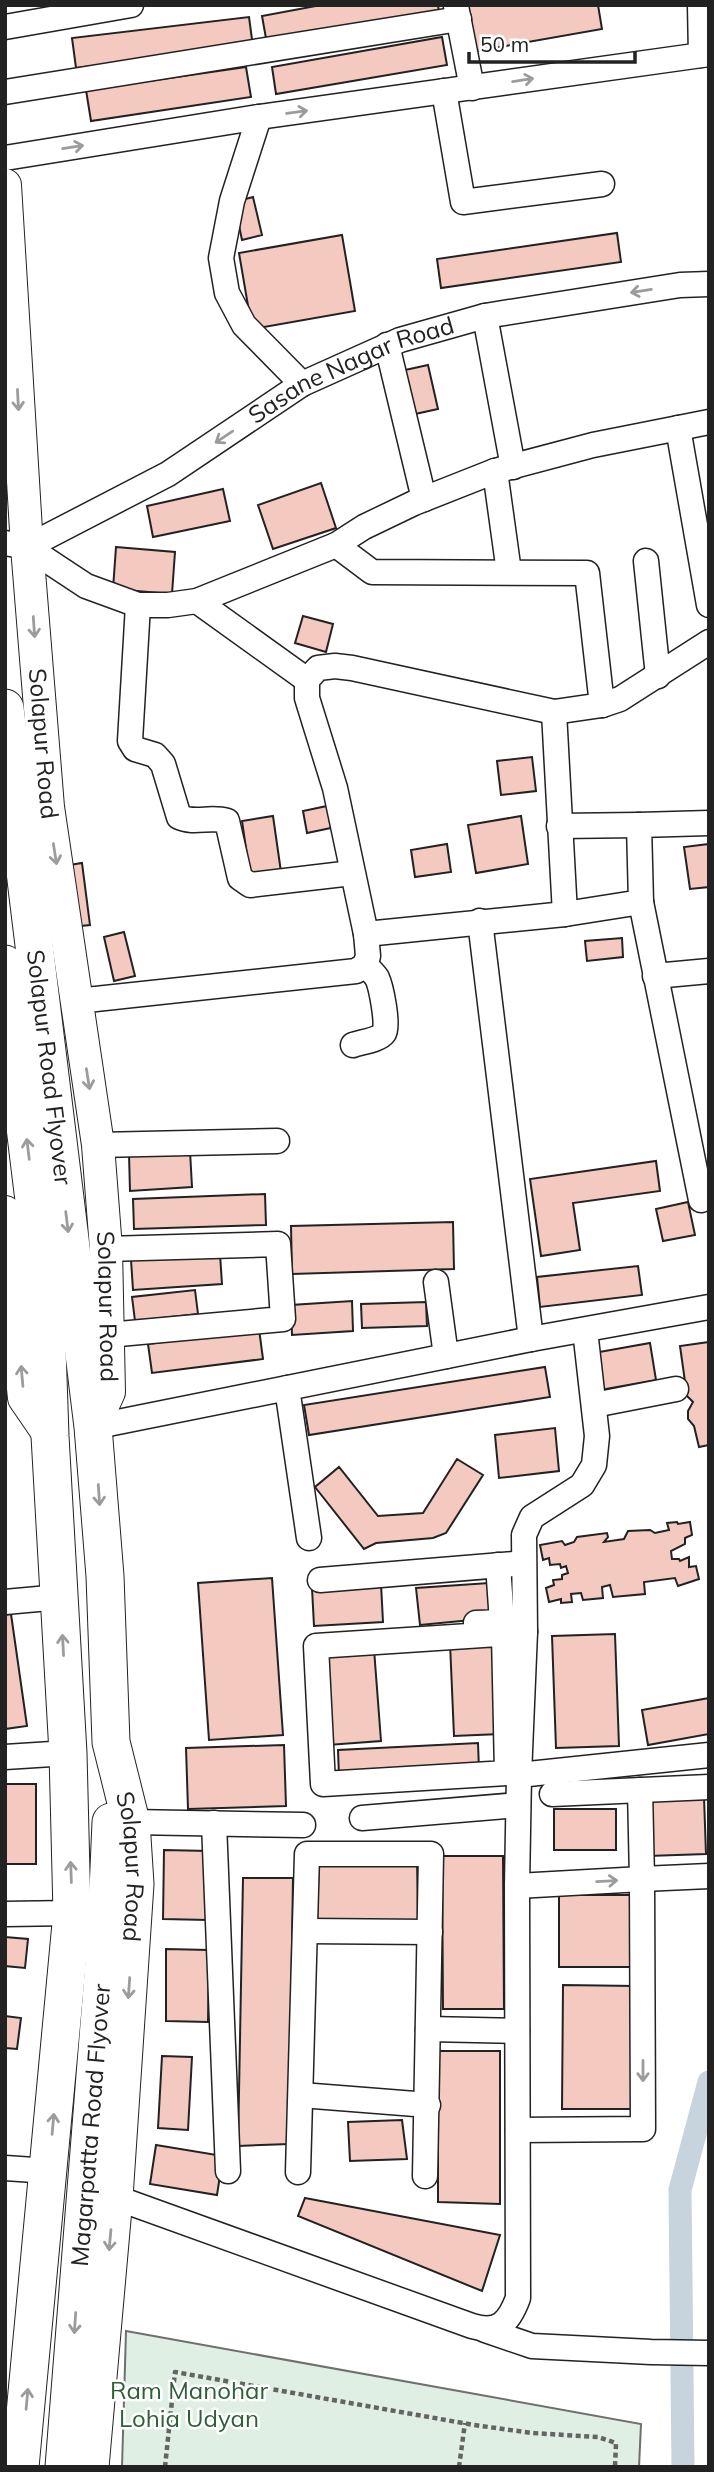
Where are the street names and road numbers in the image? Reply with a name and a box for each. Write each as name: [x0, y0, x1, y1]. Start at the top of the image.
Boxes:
street label: Sasane Nagar Road: [242, 310, 457, 430]
street label: Solapur Road: [23, 667, 66, 821]
street label: Solapur Road Flyover: [21, 948, 79, 1187]
street label: Solapur Road: [91, 1230, 125, 1382]
street label: Solapur Road: [110, 1788, 151, 1943]
street label: Magarpatta Road Flyover: [64, 1982, 116, 2267]

